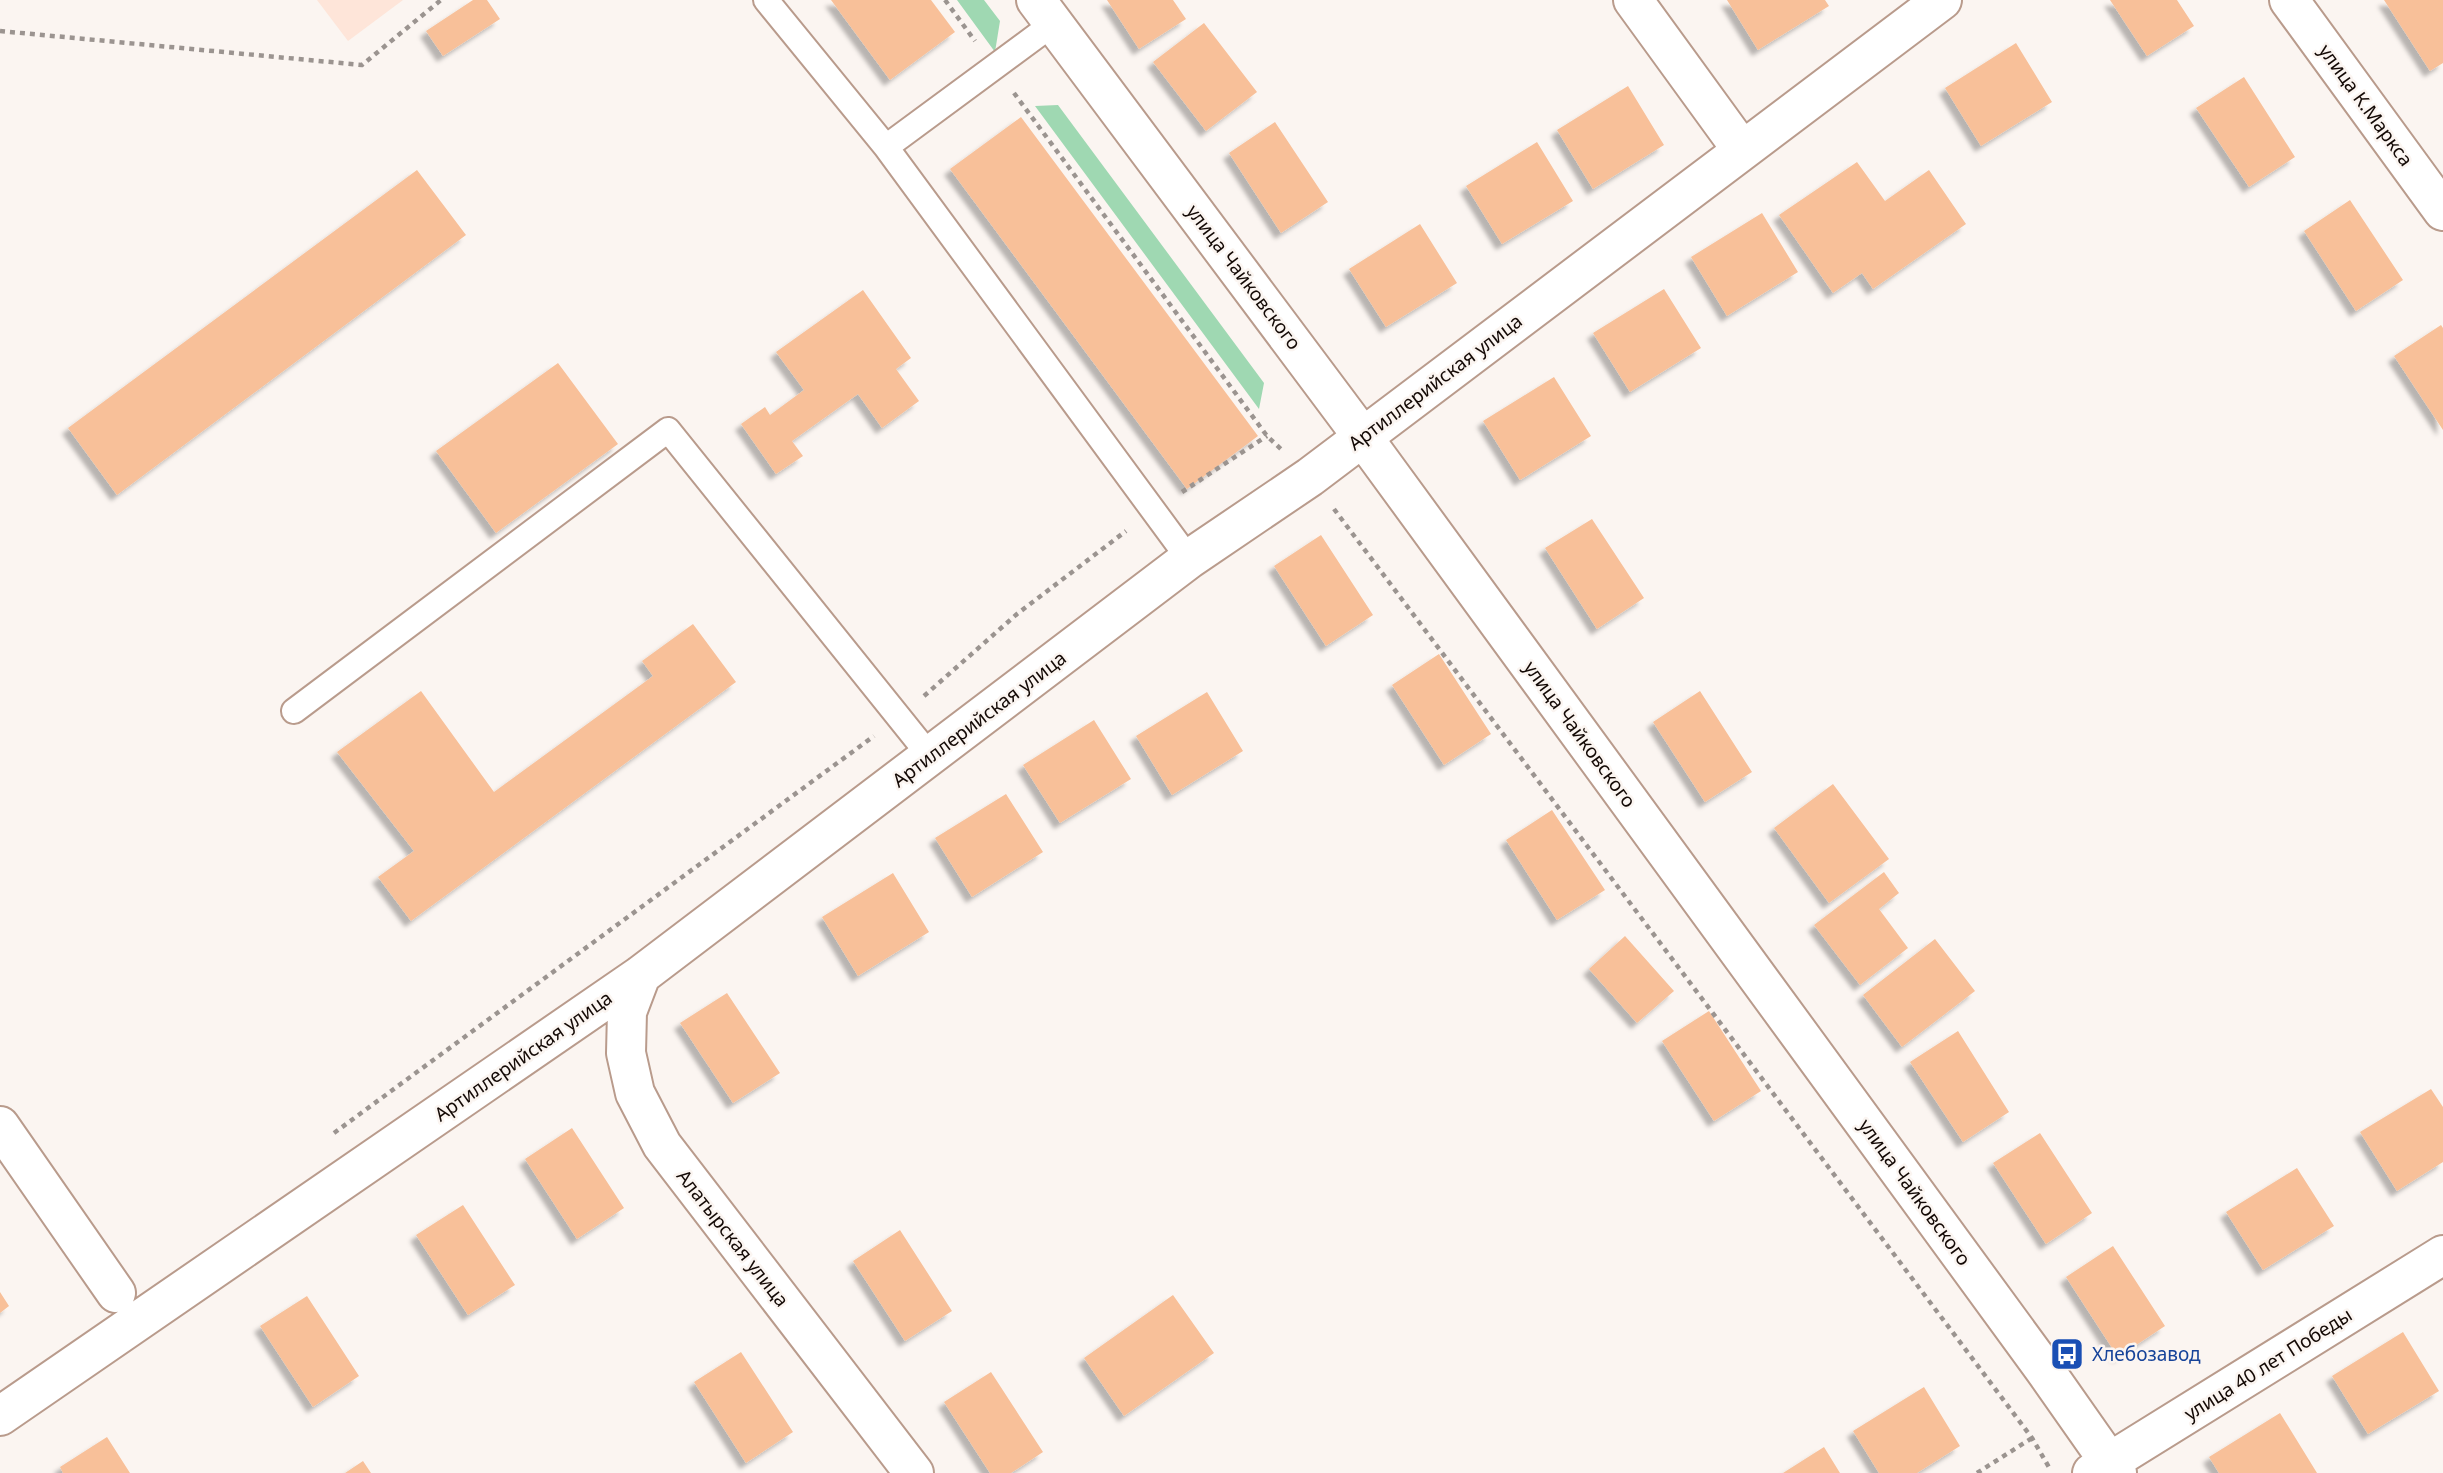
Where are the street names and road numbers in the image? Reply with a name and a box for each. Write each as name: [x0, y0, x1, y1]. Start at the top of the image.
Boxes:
street label: улица К.Маркса: [2313, 39, 2419, 171]
street label: улица Чайковского: [1181, 199, 1307, 355]
street label: Артиллерийская улица: [1343, 308, 1527, 456]
street label: Артиллерийская улица: [887, 645, 1071, 793]
street label: улица Чайковского: [1518, 655, 1642, 813]
street label: Артиллерийская улица: [429, 985, 617, 1127]
street label: улица Чайковского: [1853, 1113, 1977, 1271]
street label: Алатырская улица: [671, 1164, 795, 1312]
street label: улица 40 лет Победы: [2179, 1302, 2357, 1426]

